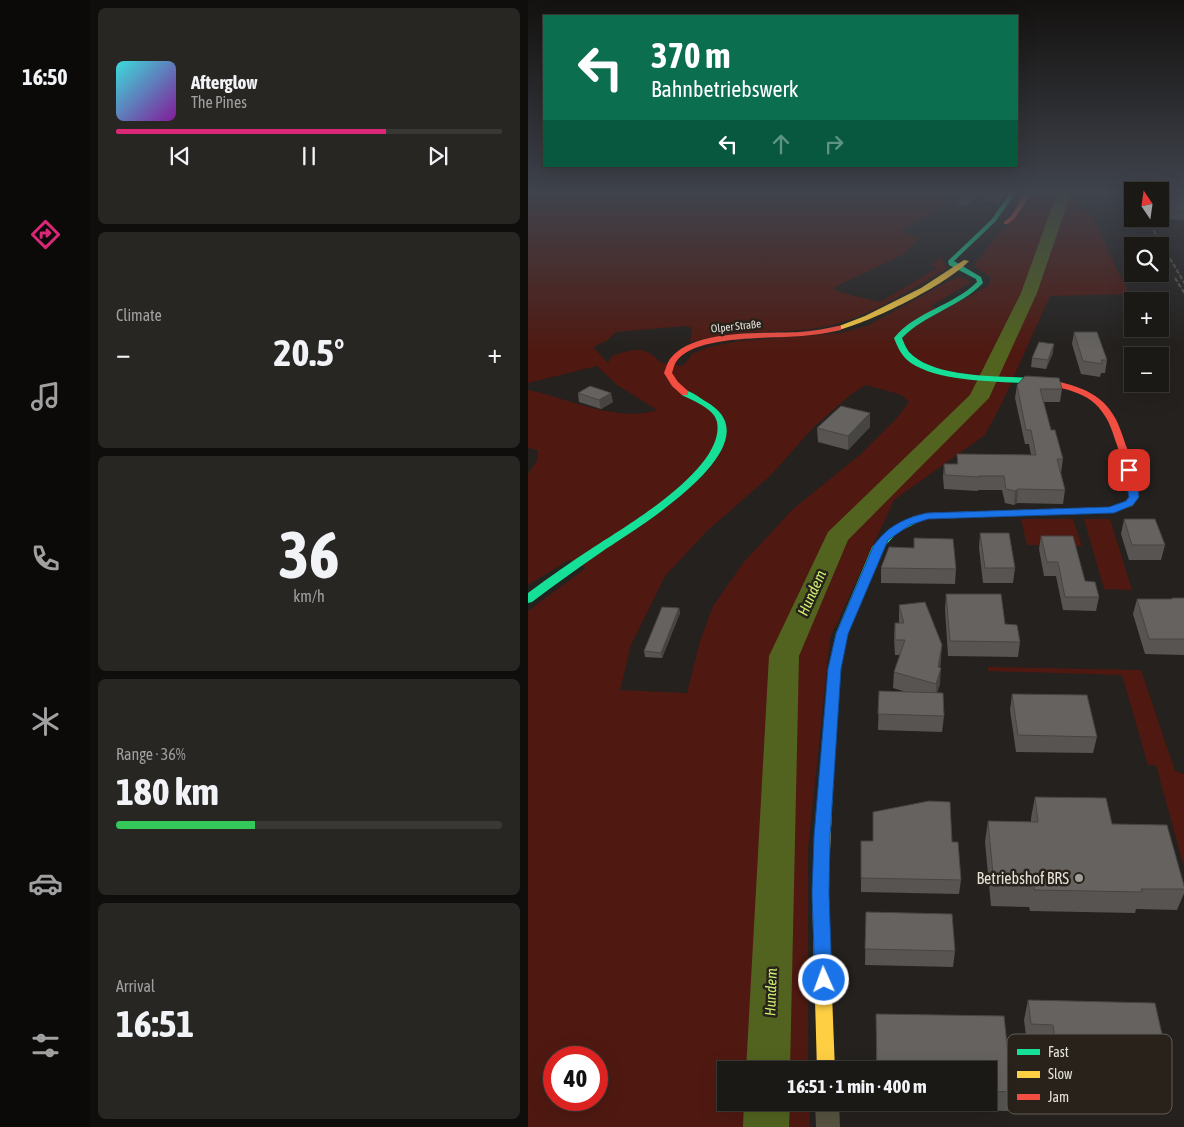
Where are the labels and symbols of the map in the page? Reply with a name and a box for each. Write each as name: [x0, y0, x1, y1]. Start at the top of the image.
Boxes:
north arrow: [1124, 182, 1169, 228]
street label: Olper Straße: [710, 317, 762, 335]
pin: [1108, 449, 1150, 491]
water label: Hundem: [794, 567, 829, 618]
place label: Betriebshof BRS: [976, 869, 1069, 887]
marker: Betriebshof BRS: [1073, 872, 1085, 884]
position arrow: [797, 953, 849, 1005]
water label: Hundem: [761, 968, 780, 1016]
legend: [1007, 1034, 1172, 1114]
text: Fast: [1048, 1044, 1069, 1060]
speed limit sign: 40: [543, 1046, 608, 1111]
text: Slow: [1048, 1066, 1073, 1082]
text: Jam: [1048, 1089, 1069, 1105]

